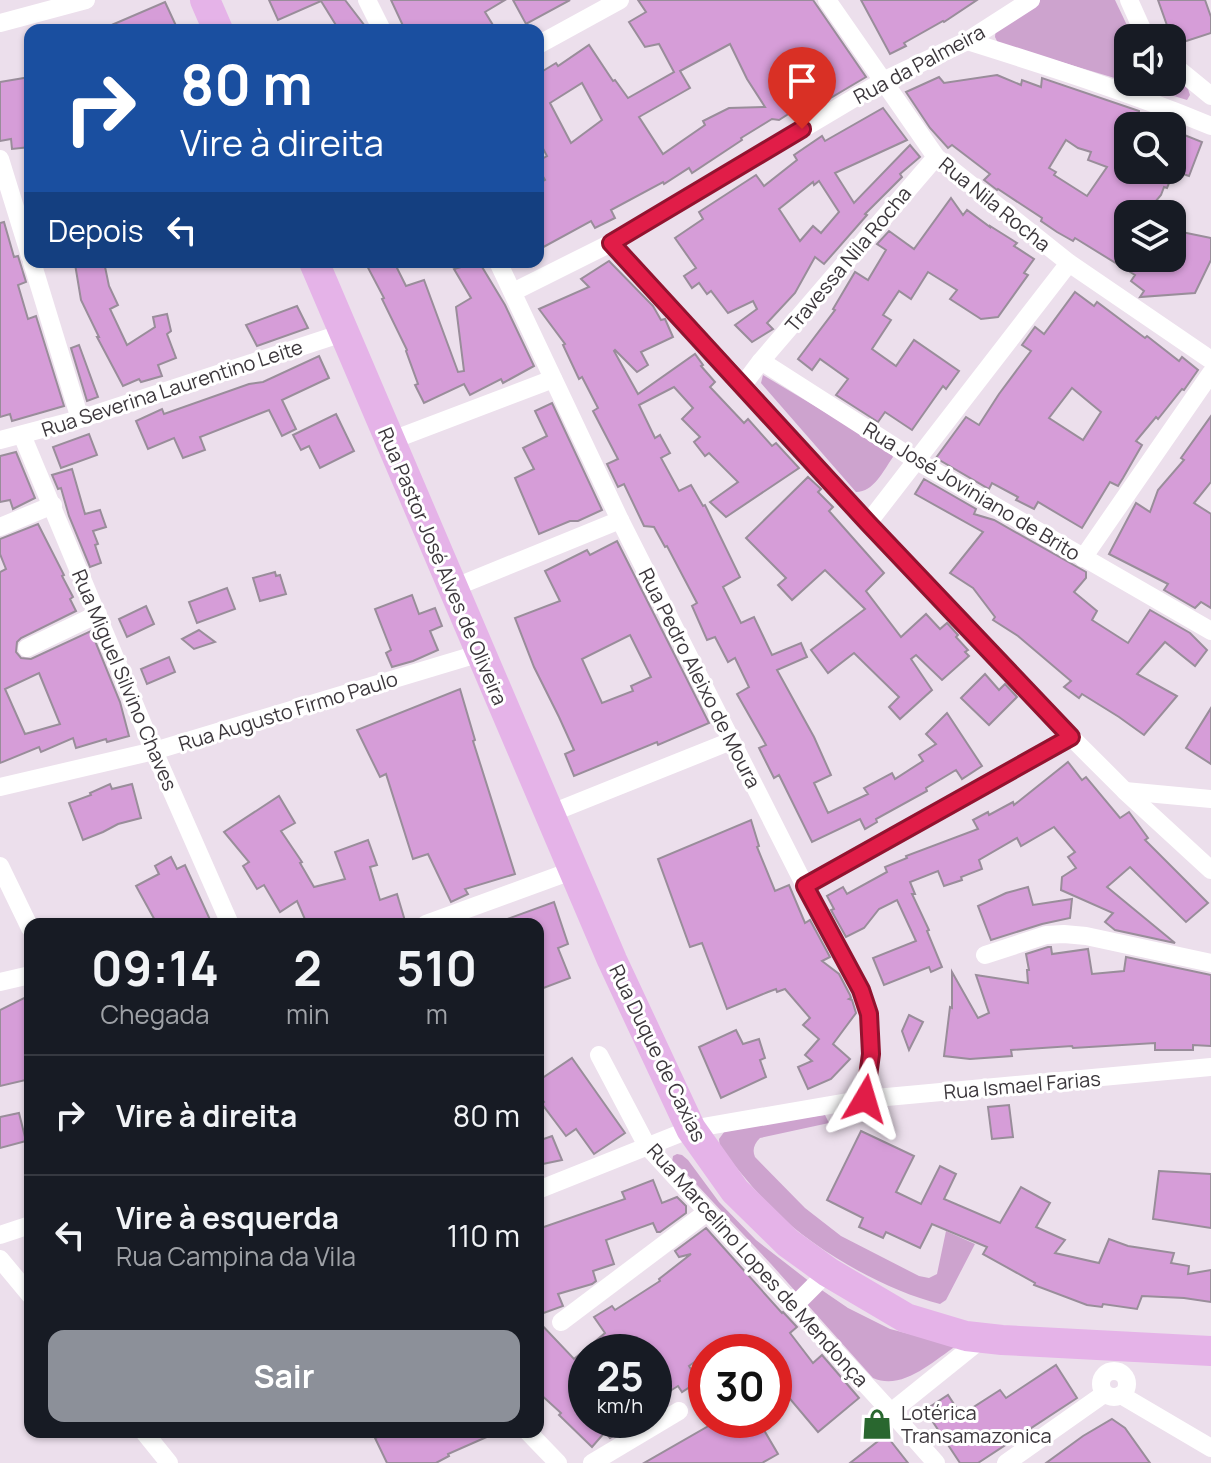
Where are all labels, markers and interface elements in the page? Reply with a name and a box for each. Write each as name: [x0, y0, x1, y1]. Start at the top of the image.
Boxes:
street label: Rua da Palmeira: [849, 18, 989, 110]
map controls: [1114, 24, 1186, 272]
button: sound: [1114, 24, 1186, 96]
text: 80 m: [180, 45, 313, 122]
pin: [768, 47, 836, 129]
icon: right: [48, 56, 152, 160]
icon: arrive: [780, 59, 824, 103]
button: search: [1114, 112, 1186, 184]
text: Vire à direita: [180, 118, 384, 167]
street label: Rua Nila Rocha: [934, 151, 1056, 257]
street label: Travessa Nila Rocha: [779, 180, 917, 338]
button: layers: [1114, 200, 1186, 272]
icon: left: [160, 208, 204, 252]
text: Depois: [48, 210, 144, 251]
street label: Rua Severina Laurentino Leite: [38, 333, 306, 443]
street label: Rua José Joviniano de Brito: [858, 415, 1086, 567]
street label: Rua Pastor José Alves de Oliveira: [372, 423, 514, 709]
street label: Rua Pedro Aleixo de Moura: [633, 563, 767, 793]
street label: Rua Miguel Silvino Chaves: [66, 565, 184, 795]
street label: Rua Augusto Firmo Paulo: [175, 665, 401, 757]
text: 09:14: [91, 935, 219, 1000]
text: 2: [293, 935, 322, 1000]
text: 510: [396, 935, 477, 1000]
street label: Rua Duque de Caxias: [603, 960, 713, 1146]
text: Chegada: [100, 996, 209, 1032]
text: min: [286, 996, 329, 1032]
text: m: [426, 996, 448, 1032]
position arrow: [823, 1057, 907, 1141]
street label: Rua Ismael Farias: [942, 1065, 1102, 1105]
icon: right: [48, 1093, 92, 1137]
text: Vire à direita: [116, 1095, 297, 1136]
text: 80 m: [453, 1095, 520, 1136]
street label: Rua Marcelino Lopes de Mendonça: [641, 1137, 875, 1393]
text: Vire à esquerda: [116, 1197, 339, 1238]
icon: left: [48, 1213, 92, 1257]
text: 110 m: [447, 1215, 520, 1256]
text: Rua Campina da Vila: [116, 1238, 356, 1274]
button: Sair: [48, 1330, 520, 1422]
speed limit sign: 30: [688, 1334, 792, 1438]
text: 25: [596, 1348, 644, 1403]
text: km/h: [597, 1392, 643, 1419]
place label: Lotérica Transamazonica: [901, 1399, 1052, 1449]
shop icon: Lotérica Transamazonica: [860, 1407, 894, 1441]

